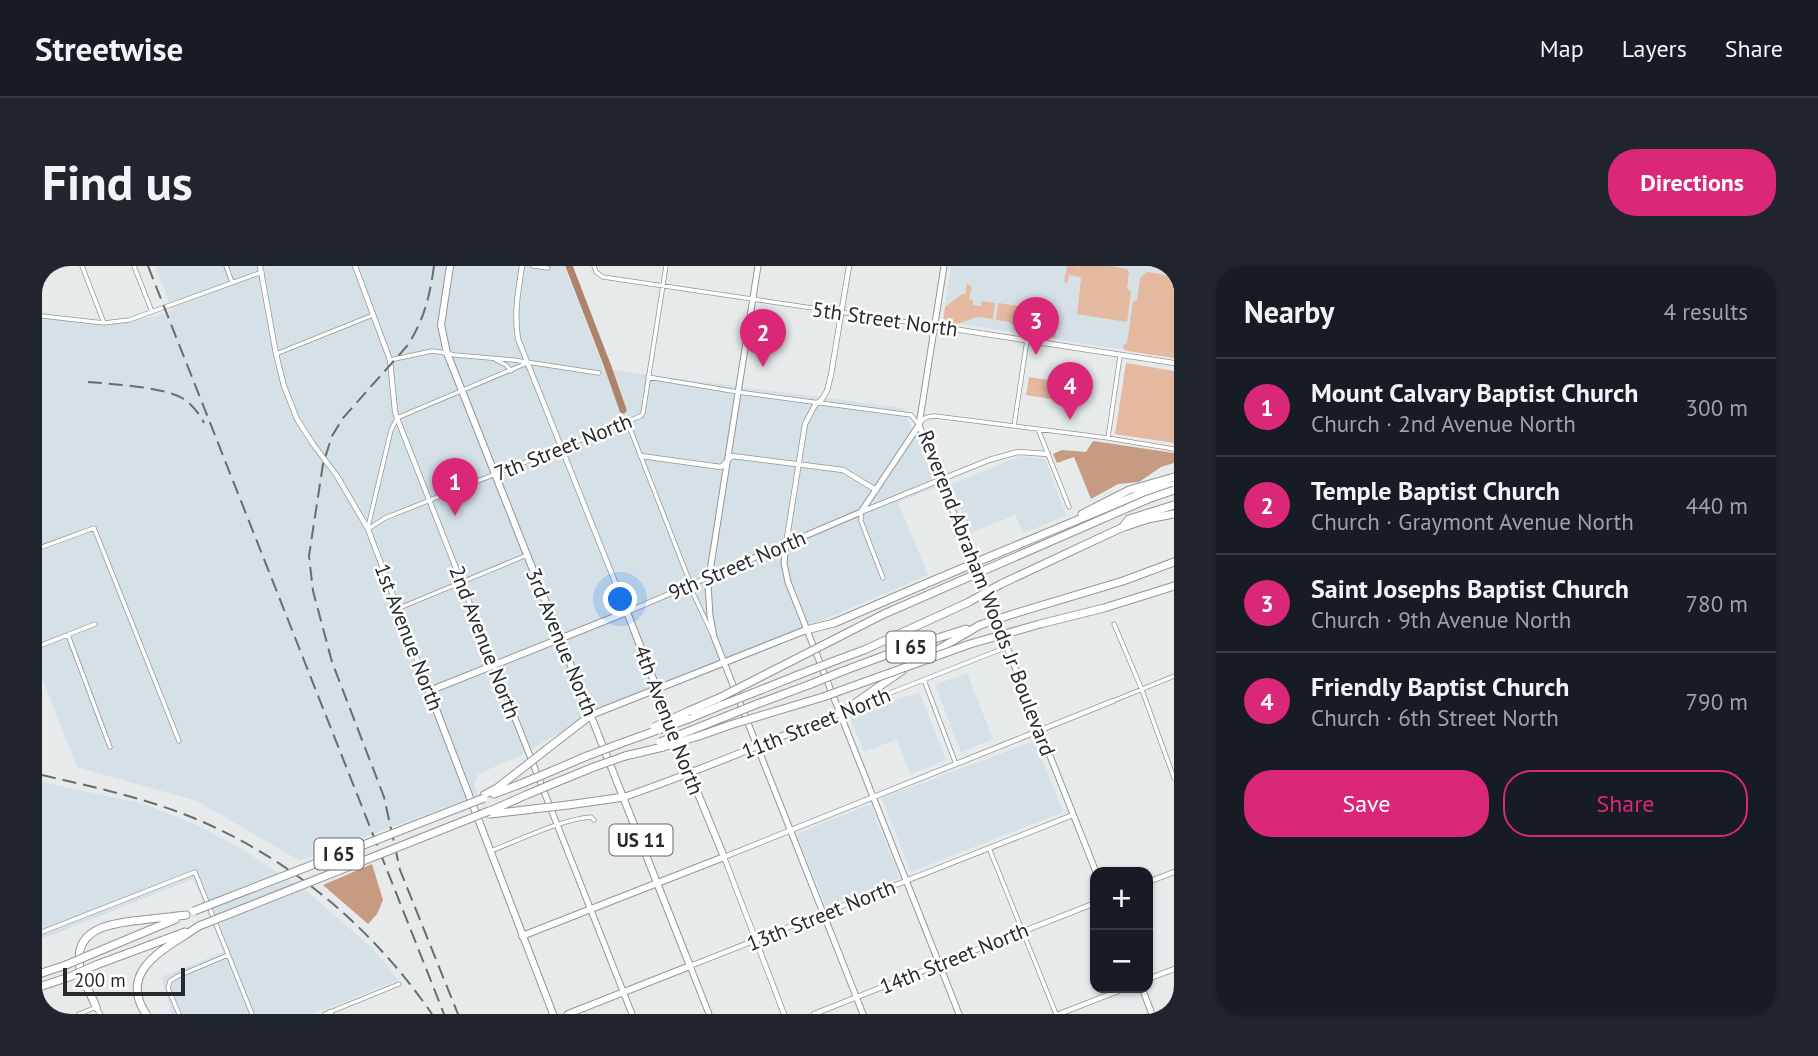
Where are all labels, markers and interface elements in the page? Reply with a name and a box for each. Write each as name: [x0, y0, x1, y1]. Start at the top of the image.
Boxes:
text: Streetwise: [35, 27, 183, 70]
text: Map: [1540, 33, 1584, 64]
text: Layers: [1622, 33, 1687, 64]
text: Share: [1725, 33, 1783, 64]
button: Directions: [1608, 149, 1776, 216]
text: Find us: [42, 150, 193, 214]
text: Nearby: [1244, 292, 1334, 331]
street label: 5th Street North: [810, 295, 960, 343]
pin: 3: [1013, 297, 1059, 355]
text: 4 results: [1664, 297, 1748, 326]
pin: 2: [740, 309, 786, 367]
pin: 4: [1047, 362, 1093, 420]
text: Mount Calvary Baptist Church: [1311, 376, 1638, 409]
text: 1: [1260, 393, 1274, 422]
text: 300 m: [1686, 393, 1748, 422]
street label: 7th Street North: [490, 407, 636, 487]
text: Church · 2nd Avenue North: [1311, 409, 1576, 438]
street label: Reverend Abraham Woods Jr Boulevard: [912, 426, 1062, 760]
pin: 1: [432, 458, 478, 516]
text: Temple Baptist Church: [1311, 474, 1560, 507]
text: 2: [1260, 491, 1274, 520]
text: 440 m: [1686, 491, 1748, 520]
text: Church · Graymont Avenue North: [1311, 507, 1634, 536]
street label: 9th Street North: [664, 524, 810, 606]
street label: 1st Avenue North: [369, 560, 449, 714]
street label: 2nd Avenue North: [443, 561, 527, 723]
street label: 3rd Avenue North: [520, 564, 604, 720]
text: Saint Josephs Baptist Church: [1311, 572, 1629, 605]
your location: [603, 582, 637, 616]
text: 3: [1260, 589, 1274, 618]
text: 780 m: [1686, 589, 1748, 618]
text: Church · 9th Avenue North: [1311, 605, 1571, 634]
road number: I 65: [886, 632, 936, 662]
street label: 4th Avenue North: [628, 641, 710, 799]
text: Friendly Baptist Church: [1311, 670, 1569, 703]
street label: 11th Street North: [738, 681, 894, 765]
text: 4: [1260, 687, 1274, 716]
text: 790 m: [1686, 687, 1748, 716]
text: Church · 6th Street North: [1311, 703, 1559, 732]
button: Save: [1244, 770, 1489, 837]
button: Share: [1503, 770, 1748, 837]
road number: US 11: [610, 824, 672, 856]
road number: I 65: [314, 838, 364, 870]
map controls: [1090, 867, 1153, 993]
button: +: [1090, 867, 1153, 930]
street label: 13th Street North: [743, 873, 899, 957]
street label: 14th Street North: [876, 916, 1032, 1000]
button: −: [1090, 930, 1153, 993]
scale bar: [63, 965, 186, 997]
text: 200 m: [74, 968, 126, 992]

